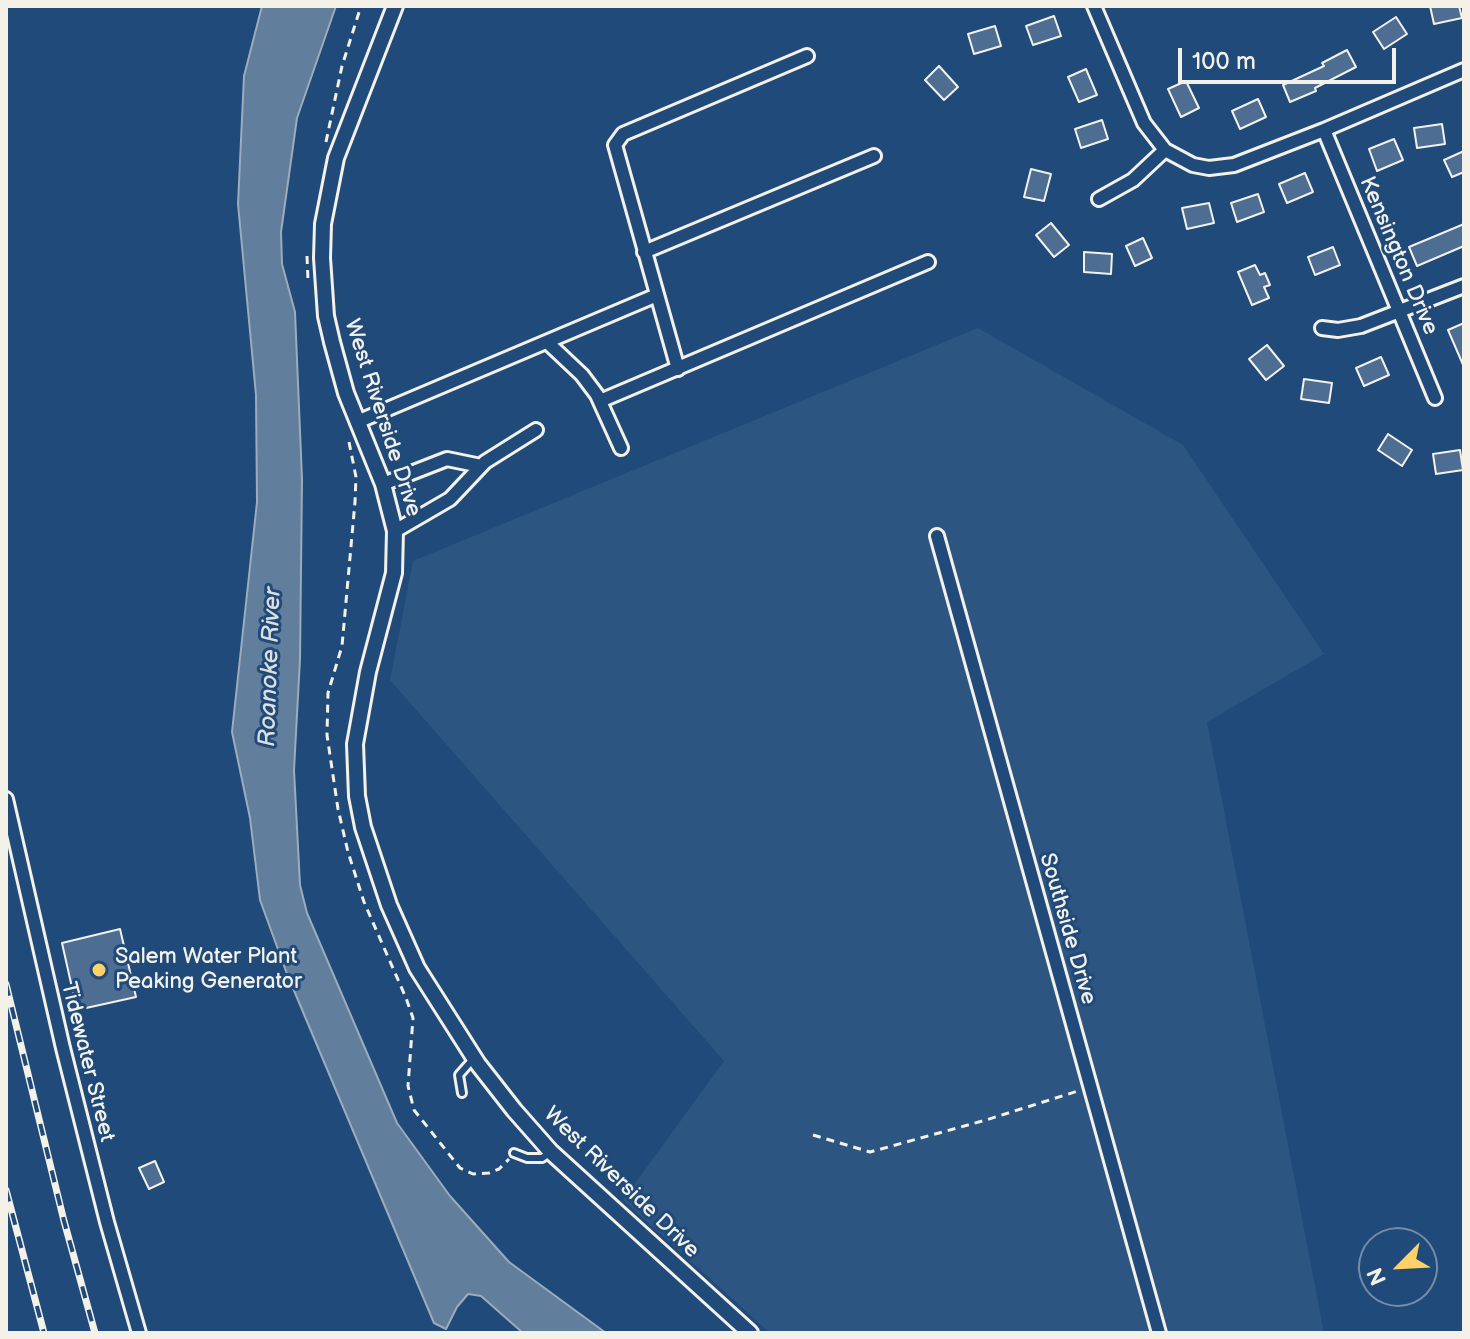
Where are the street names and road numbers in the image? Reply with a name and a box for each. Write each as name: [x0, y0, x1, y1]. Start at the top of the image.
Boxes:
street label: Kensington Drive: [1353, 173, 1443, 339]
street label: West Riverside Drive: [338, 316, 426, 520]
street label: Southside Drive: [1033, 850, 1101, 1008]
street label: Tidewater Street: [54, 979, 120, 1145]
street label: West Riverside Drive: [538, 1102, 704, 1264]

